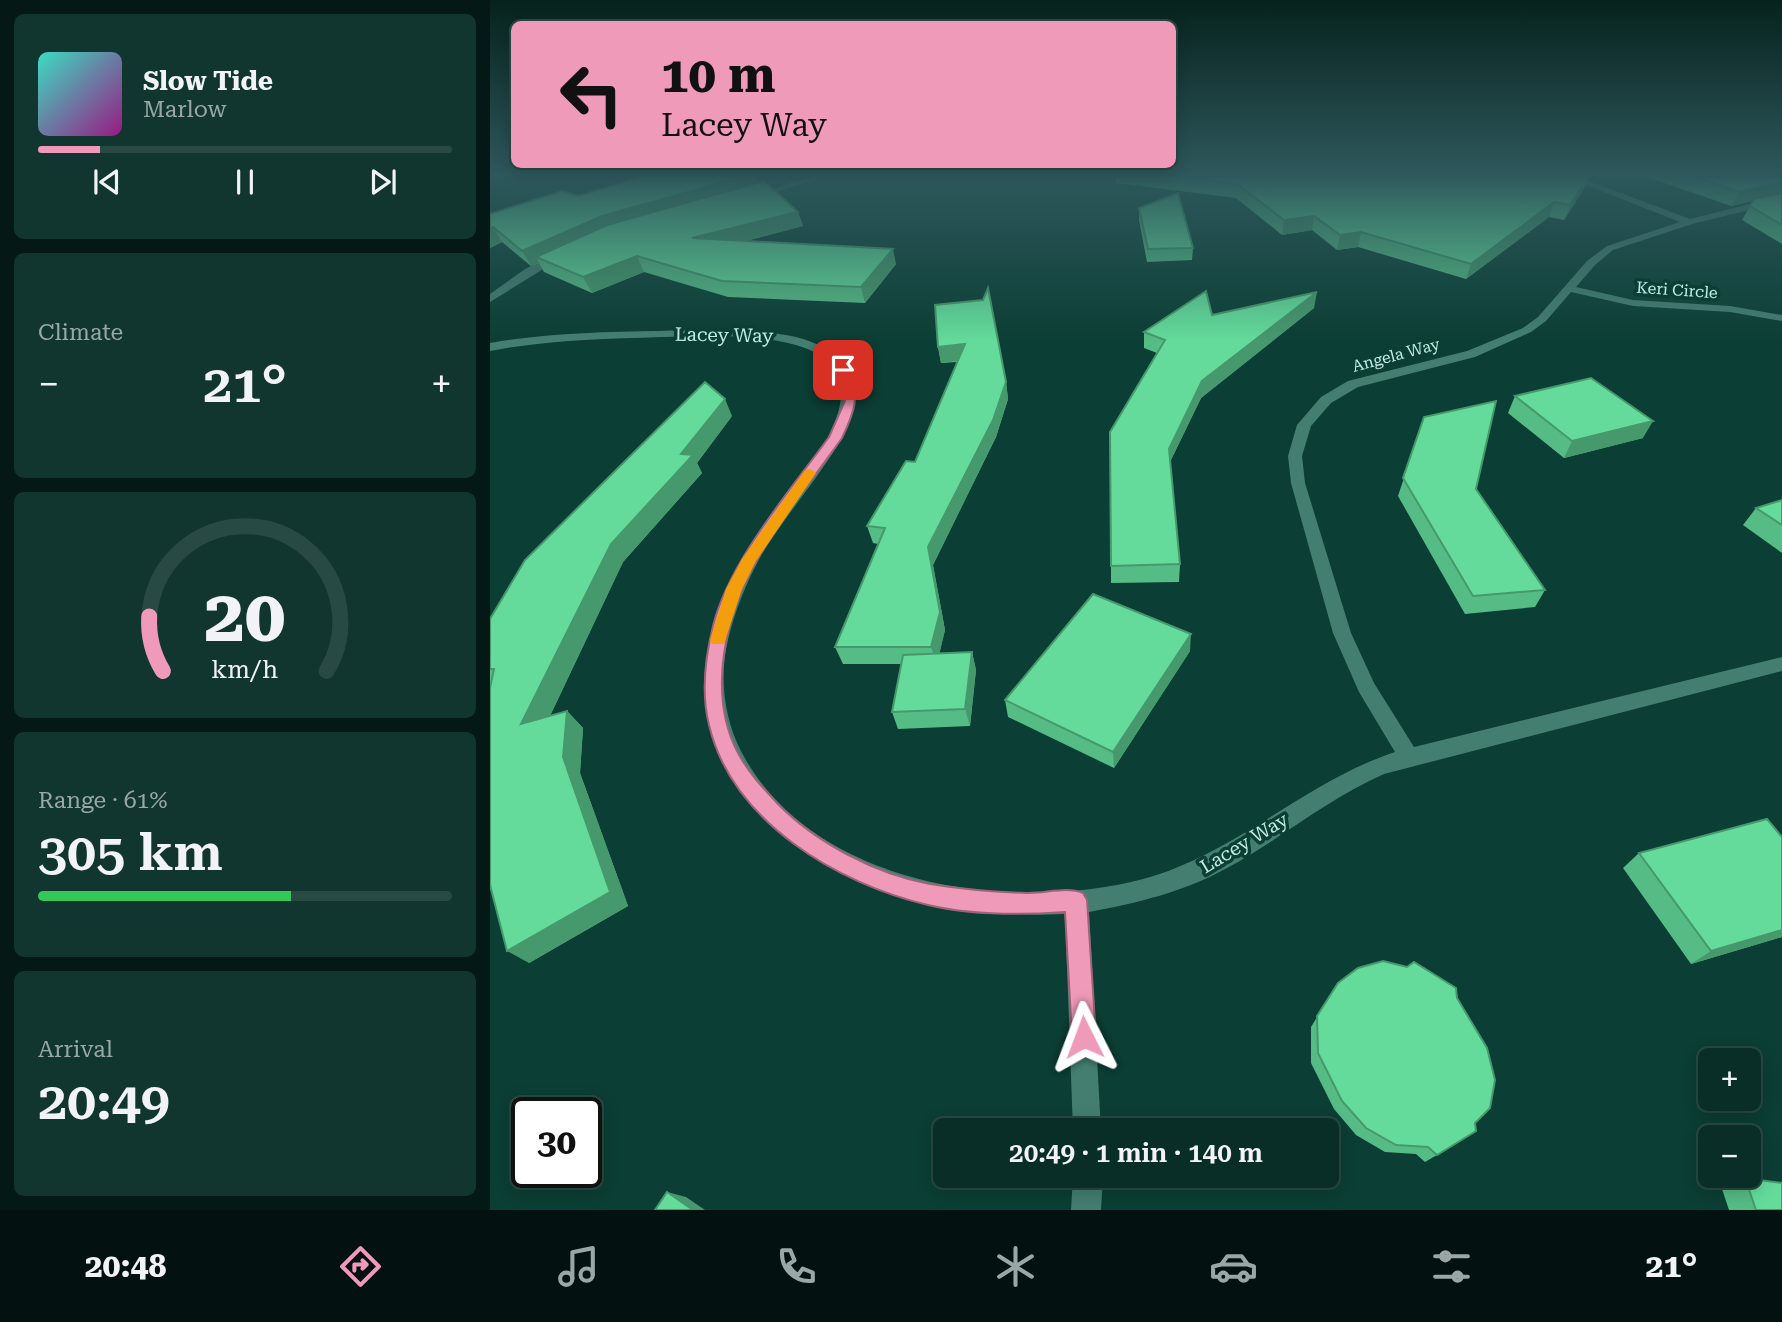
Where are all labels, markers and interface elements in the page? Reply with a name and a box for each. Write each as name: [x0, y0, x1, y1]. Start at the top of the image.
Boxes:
text: 10 m: [661, 47, 776, 104]
icon: left: [546, 49, 637, 140]
text: Slow Tide: [143, 66, 273, 96]
text: Marlow: [143, 96, 226, 123]
text: Lacey Way: [661, 106, 827, 144]
icon: previous: [88, 163, 126, 201]
icon: pause: [226, 163, 264, 201]
icon: next: [364, 163, 402, 201]
street label: Keri Circle: [1636, 278, 1719, 302]
text: Climate: [38, 319, 123, 346]
street label: Lacey Way: [675, 323, 774, 347]
street label: Angela Way: [1350, 334, 1442, 376]
pin: [813, 340, 873, 400]
icon: arrive: [824, 351, 862, 389]
text: 21°: [203, 354, 287, 415]
text: −: [38, 362, 59, 406]
text: +: [431, 362, 452, 406]
text: 20: [204, 574, 286, 659]
text: km/h: [212, 655, 278, 684]
text: Range · 61%: [38, 787, 167, 814]
street label: Lacey Way: [1196, 807, 1293, 878]
text: 305 km: [38, 822, 223, 883]
position arrow: [1047, 1000, 1121, 1074]
text: Arrival: [38, 1036, 113, 1063]
map controls: [1698, 1048, 1761, 1188]
button: +: [1698, 1048, 1761, 1111]
text: 20:49: [38, 1071, 170, 1132]
speed limit sign: 30: [511, 1097, 602, 1188]
button: −: [1698, 1125, 1761, 1188]
text: 20:49 · 1 min · 140 m: [1009, 1138, 1263, 1168]
icon: directions: [336, 1242, 385, 1291]
icon: music: [554, 1242, 603, 1291]
icon: phone: [772, 1242, 821, 1291]
icon: climate: [991, 1242, 1040, 1291]
icon: car: [1209, 1242, 1258, 1291]
icon: filters: [1427, 1242, 1476, 1291]
text: 20:48: [85, 1247, 166, 1285]
text: 21°: [1646, 1247, 1697, 1285]

